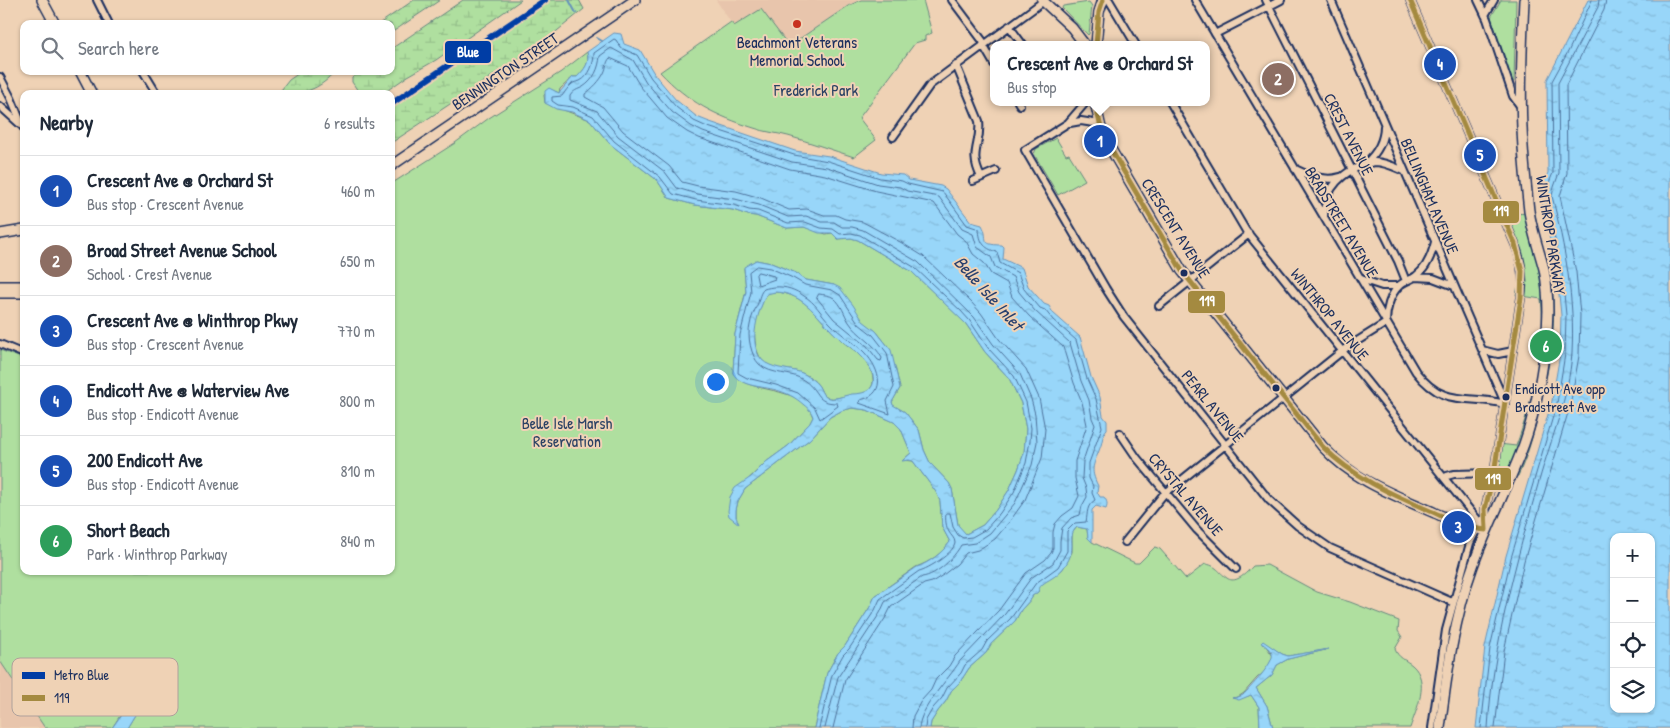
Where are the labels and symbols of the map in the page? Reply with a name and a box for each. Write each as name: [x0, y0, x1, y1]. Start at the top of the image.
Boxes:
marker: Beachmont Veterans Memorial School: [791, 18, 803, 30]
street label: BENNINGTON STREET: [447, 27, 563, 115]
place label: Beachmont Veterans Memorial School: [737, 31, 857, 71]
line badge: Blue: [444, 40, 492, 64]
text: Blue: [457, 42, 479, 61]
pin: 4: [1424, 45, 1456, 83]
pin: 2: [1262, 60, 1294, 98]
park label: Frederick Park: [773, 79, 858, 101]
street label: CREST AVENUE: [1319, 89, 1379, 179]
pin: 1: [1084, 122, 1116, 160]
street label: BELLINGHAM AVENUE: [1396, 135, 1464, 257]
pin: 5: [1464, 136, 1496, 174]
street label: BRADSTREET AVENUE: [1300, 162, 1384, 282]
street label: CRESCENT AVENUE: [1136, 174, 1216, 282]
street label: WINTHROP PARKWAY: [1531, 174, 1571, 296]
line badge: 119: [1482, 200, 1520, 224]
text: 119: [1493, 201, 1510, 220]
water label: Belle Isle Inlet: [949, 250, 1031, 338]
street label: WINTHROP AVENUE: [1286, 263, 1374, 365]
unlabelled marker: [1179, 268, 1189, 278]
line badge: 119: [1187, 290, 1226, 314]
text: 119: [1199, 291, 1216, 310]
pin: 6: [1530, 327, 1562, 365]
street label: PEARL AVENUE: [1177, 365, 1249, 447]
your location: [703, 369, 729, 395]
place label: Endicott Ave opp Bradstreet Ave: [1515, 378, 1605, 417]
unlabelled marker: [1271, 383, 1281, 393]
marker: Endicott Ave opp Bradstreet Ave: [1501, 392, 1511, 402]
park label: Belle Isle Marsh Reservation: [522, 412, 613, 452]
street label: CRYSTAL AVENUE: [1144, 448, 1228, 540]
line badge: 119: [1474, 467, 1512, 491]
text: 119: [1485, 469, 1502, 488]
pin: 3: [1442, 508, 1474, 546]
legend: [12, 658, 178, 716]
text: Metro Blue: [54, 665, 109, 684]
text: 119: [54, 688, 69, 707]

